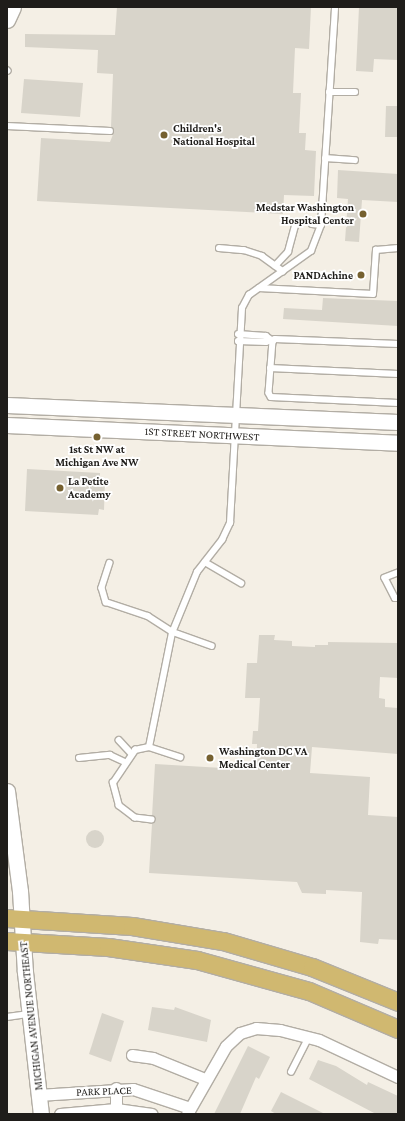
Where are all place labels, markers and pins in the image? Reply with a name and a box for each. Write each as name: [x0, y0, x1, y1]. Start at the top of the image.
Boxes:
place label: Children's National Hospital: [173, 122, 255, 148]
marker: Children's National Hospital: [158, 129, 170, 141]
place label: Medstar Washington Hospital Center: [256, 201, 354, 227]
marker: Medstar Washington Hospital Center: [357, 208, 369, 220]
place label: PANDAchine: [294, 268, 353, 282]
marker: PANDAchine: [356, 270, 366, 280]
marker: 1st St NW at Michigan Ave NW: [92, 432, 102, 442]
place label: 1st St NW at Michigan Ave NW: [55, 443, 139, 469]
place label: La Petite Academy: [68, 475, 111, 501]
marker: La Petite Academy: [55, 483, 65, 493]
place label: Washington DC VA Medical Center: [219, 745, 307, 771]
marker: Washington DC VA Medical Center: [204, 752, 216, 764]

